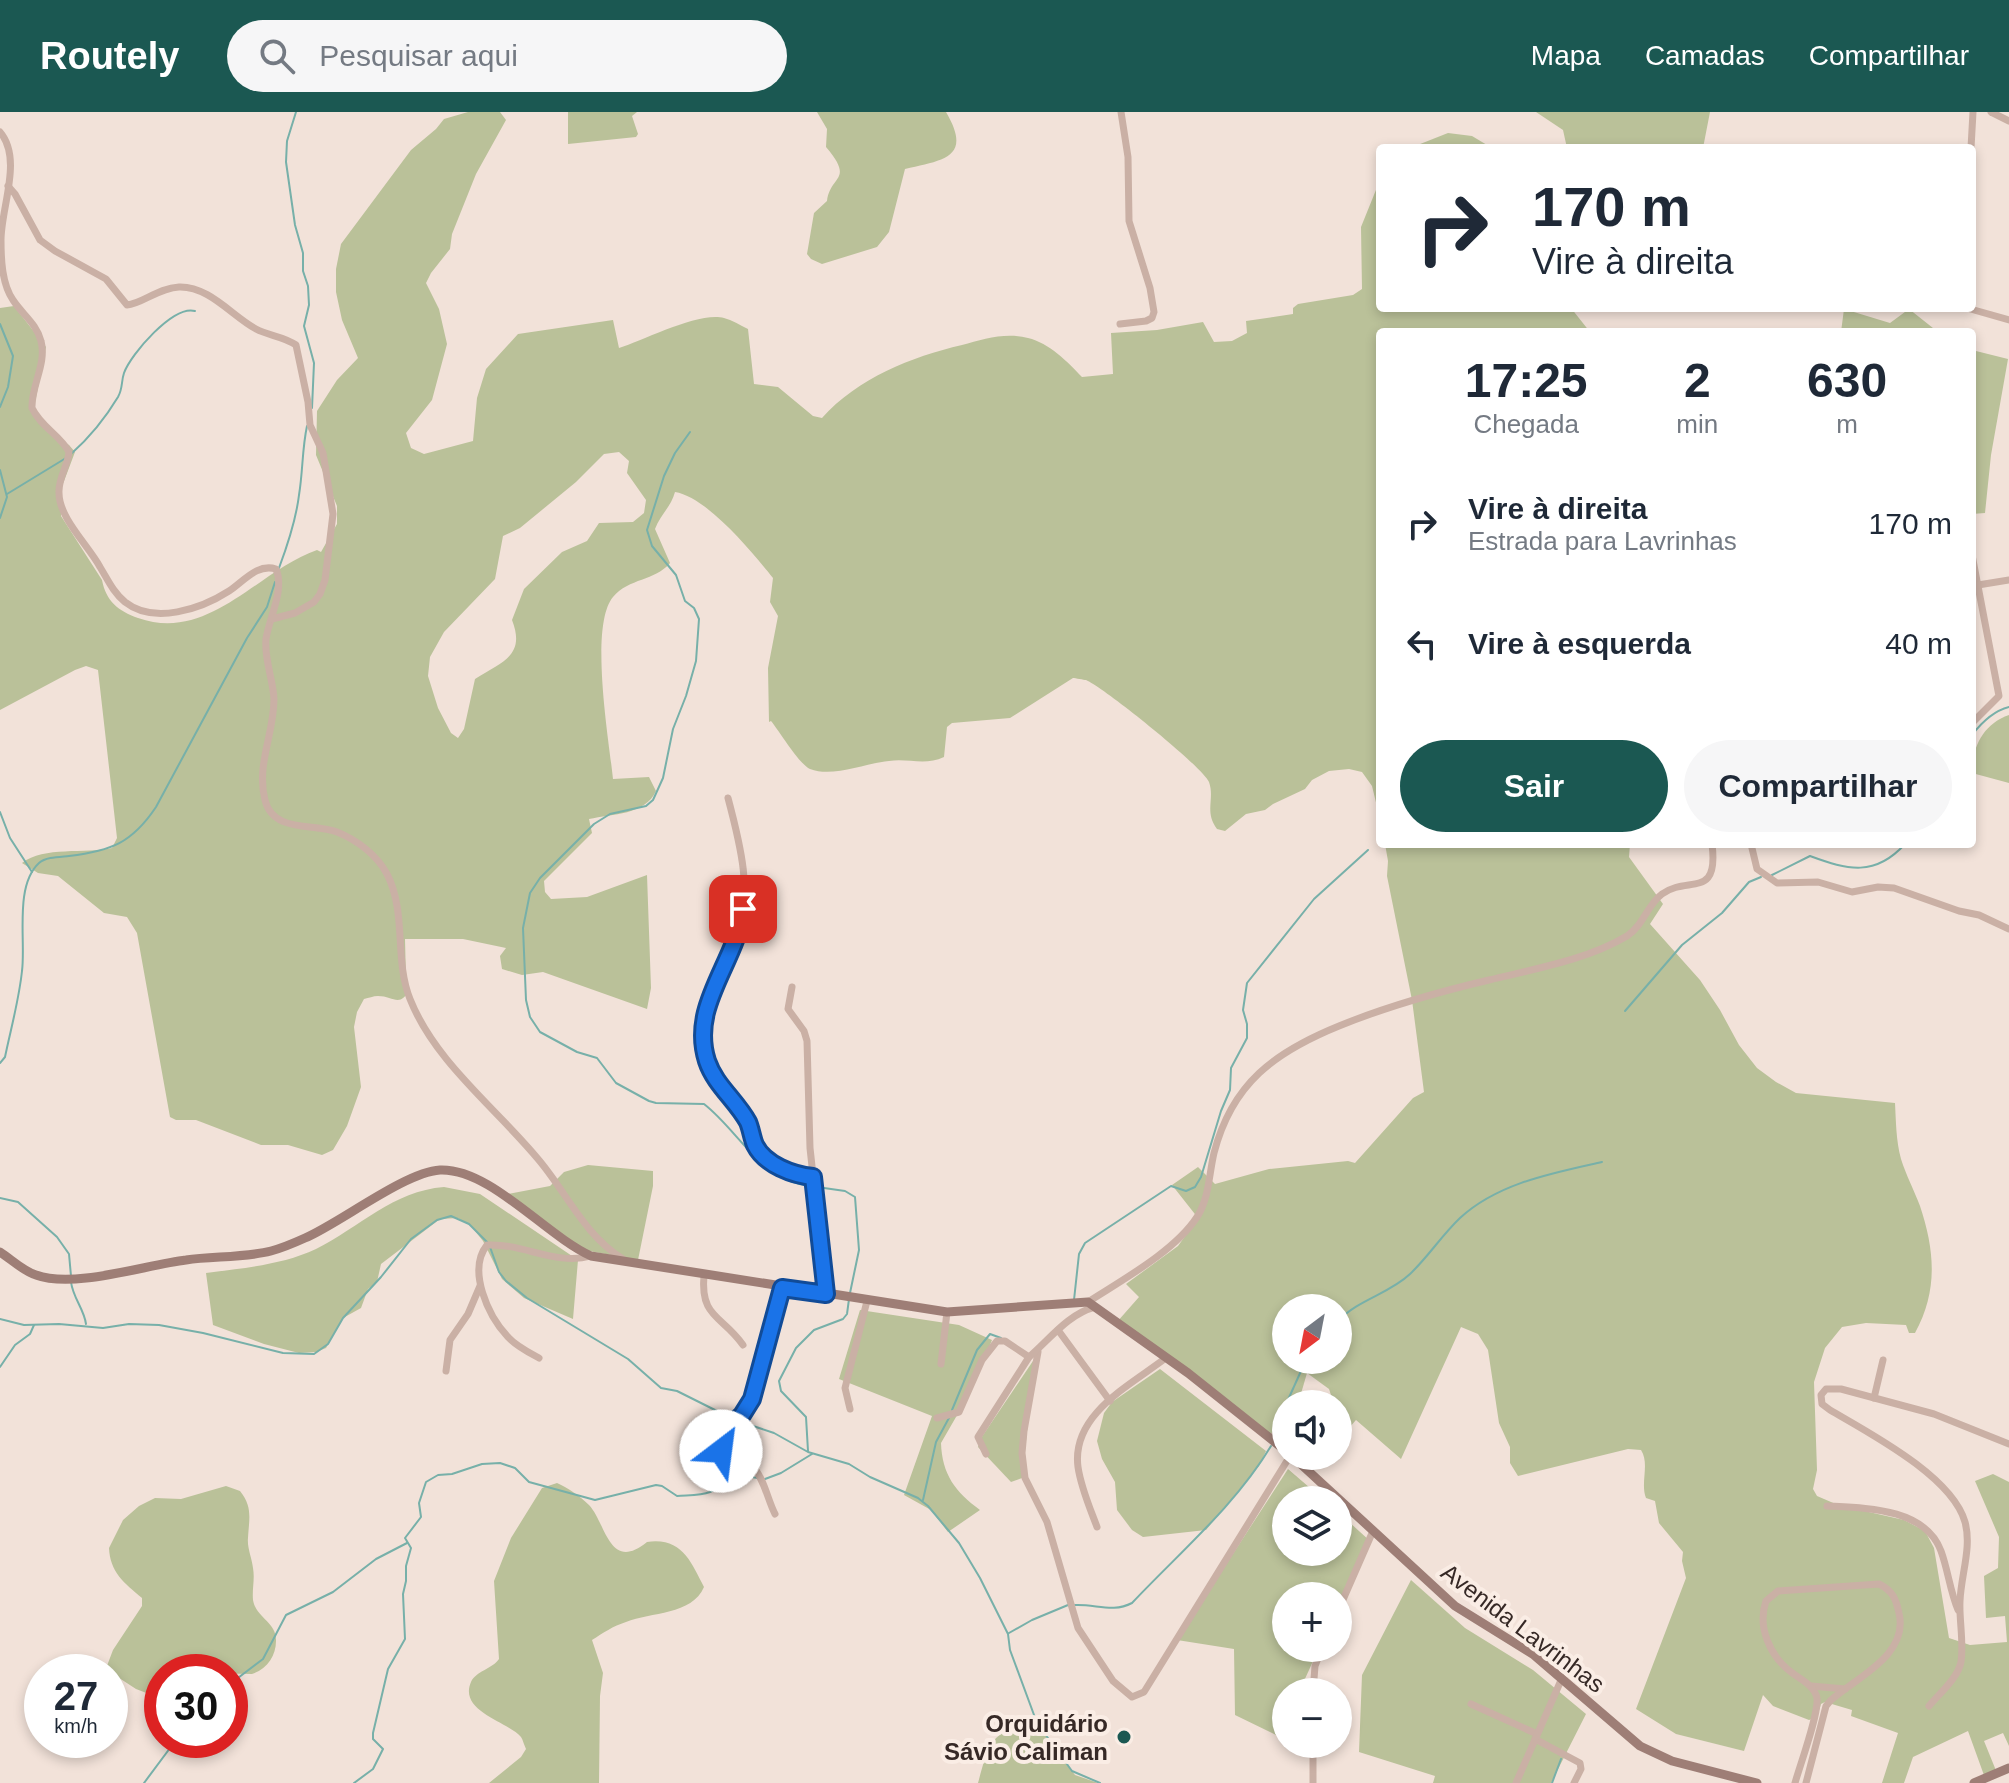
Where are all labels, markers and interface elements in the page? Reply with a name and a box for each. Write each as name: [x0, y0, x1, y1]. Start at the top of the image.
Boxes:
search box: [227, 20, 787, 92]
icon: search: [255, 34, 299, 78]
text: Routely: [40, 35, 179, 77]
text: Pesquisar aqui: [319, 39, 518, 72]
text: Mapa: [1531, 40, 1601, 71]
text: Camadas: [1645, 40, 1765, 71]
text: Compartilhar: [1809, 40, 1969, 71]
text: 170 m: [1532, 175, 1691, 238]
icon: right: [1400, 176, 1504, 280]
text: Vire à direita: [1532, 241, 1733, 282]
text: 17:25: [1465, 354, 1588, 407]
text: 2: [1684, 354, 1711, 407]
text: 630: [1807, 354, 1887, 407]
text: Chegada: [1473, 409, 1579, 439]
text: min: [1676, 409, 1718, 439]
text: m: [1836, 409, 1858, 439]
text: Vire à direita: [1468, 492, 1648, 525]
icon: right: [1400, 502, 1444, 546]
text: 170 m: [1869, 507, 1952, 540]
text: Estrada para Lavrinhas: [1468, 526, 1737, 556]
icon: left: [1400, 622, 1444, 666]
text: Vire à esquerda: [1468, 627, 1691, 660]
text: 40 m: [1885, 627, 1952, 660]
button: Sair: [1400, 740, 1668, 832]
button: Compartilhar: [1684, 740, 1952, 832]
pin: [709, 875, 777, 943]
icon: arrive: [721, 887, 765, 931]
north arrow: [1272, 1294, 1352, 1374]
map controls: [1272, 1294, 1352, 1758]
button: sound: [1272, 1390, 1352, 1470]
position arrow: [679, 1409, 763, 1493]
button: layers: [1272, 1486, 1352, 1566]
street label: Avenida Lavrinhas: [1436, 1558, 1610, 1698]
button: +: [1272, 1582, 1352, 1662]
speed limit sign: 30: [144, 1654, 248, 1758]
text: 27: [54, 1674, 98, 1718]
button: −: [1272, 1678, 1352, 1758]
place label: Orquidário Sávio Caliman: [944, 1710, 1108, 1765]
text: km/h: [54, 1715, 98, 1737]
marker: Orquidário Sávio Caliman: [1115, 1728, 1133, 1746]

